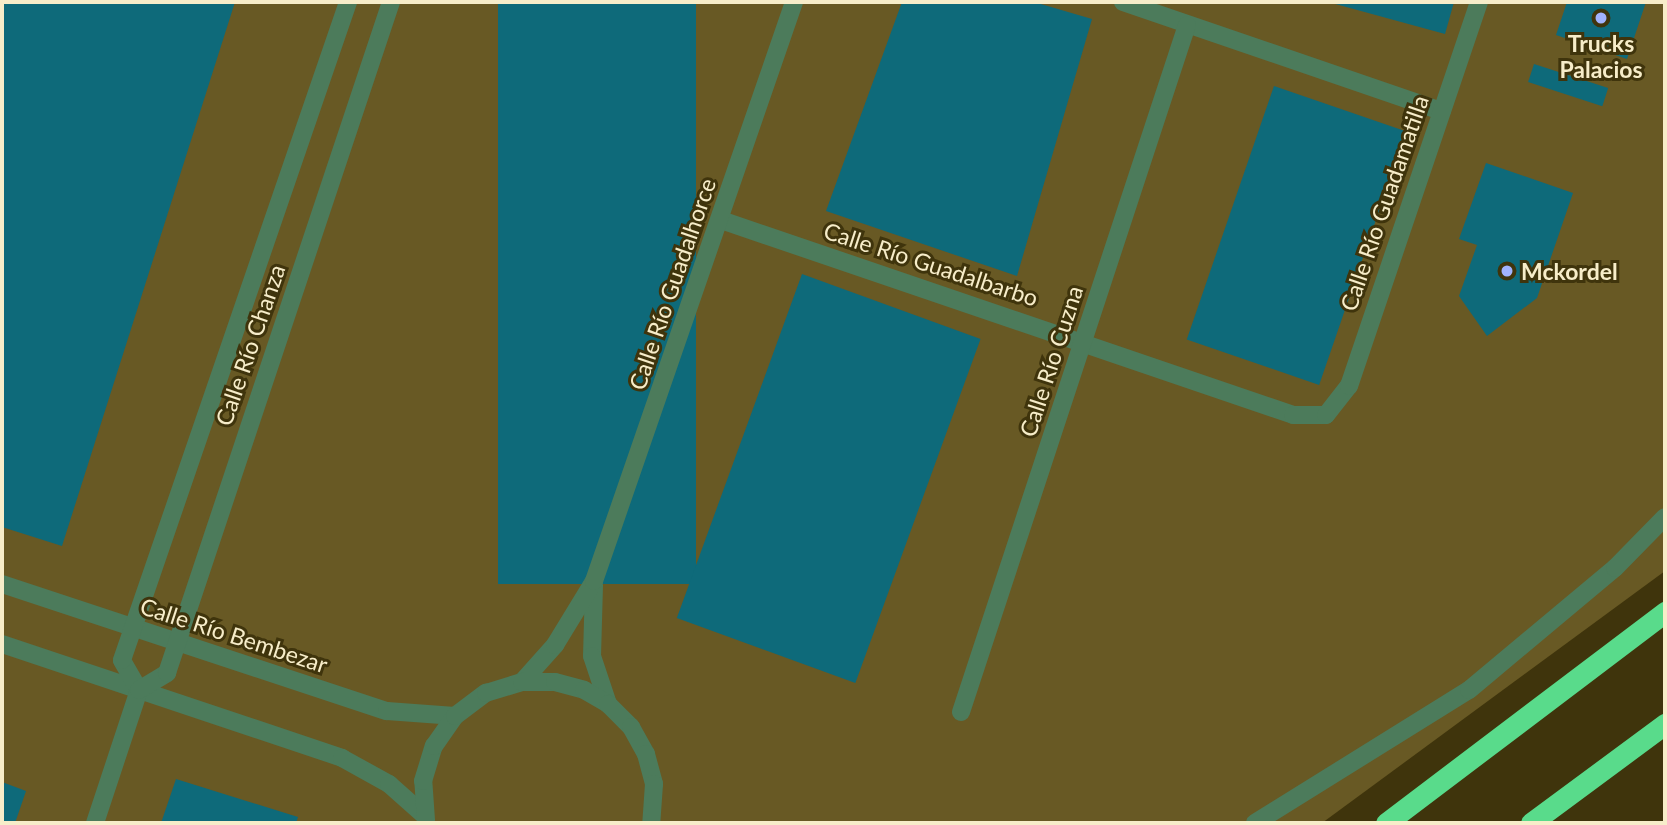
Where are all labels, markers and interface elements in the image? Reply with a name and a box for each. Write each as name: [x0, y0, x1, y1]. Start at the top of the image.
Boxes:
marker: Trucks Palacios: [1593, 10, 1609, 26]
place label: Trucks Palacios: [1559, 29, 1643, 83]
street label: Calle Río Guadamatilla: [1334, 92, 1434, 314]
street label: Calle Río Guadalhorce: [623, 175, 721, 393]
street label: Calle Río Guadalbarbo: [820, 216, 1042, 312]
place label: Mckordel: [1521, 257, 1618, 285]
street label: Calle Río Chanza: [209, 261, 291, 429]
marker: Mckordel: [1499, 263, 1515, 279]
street label: Calle Río Cuzna: [1014, 282, 1088, 440]
street label: Calle Río Bembezar: [137, 592, 331, 678]

